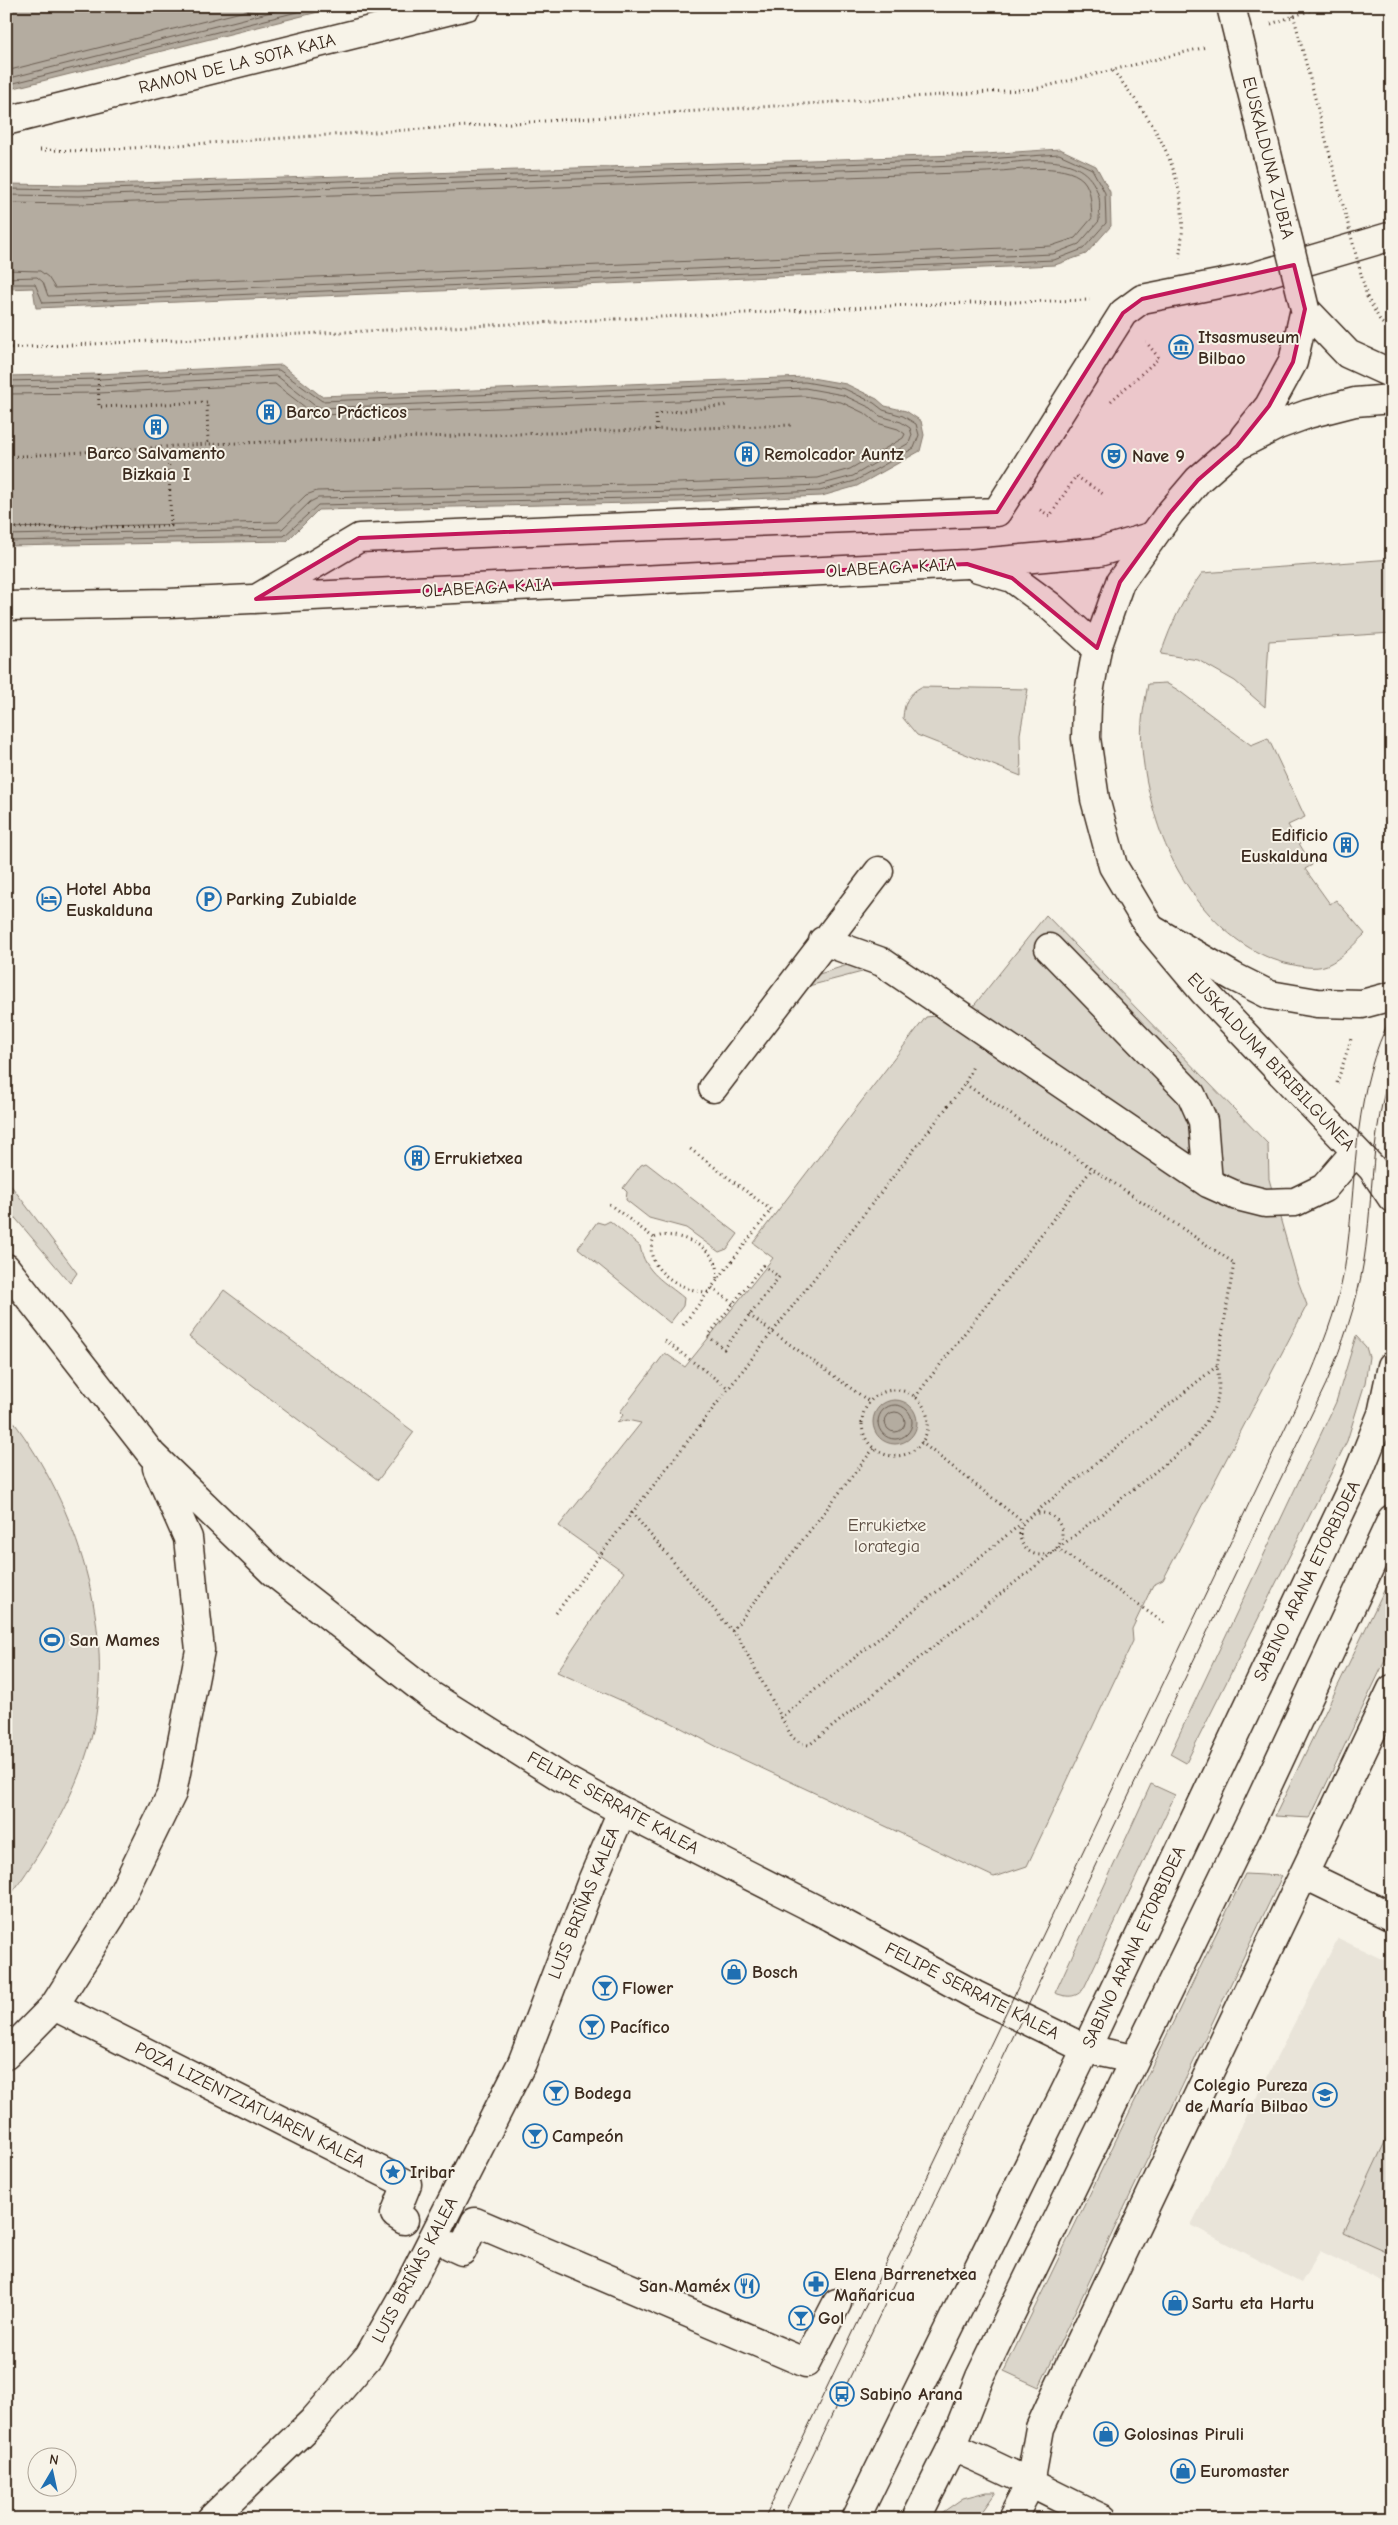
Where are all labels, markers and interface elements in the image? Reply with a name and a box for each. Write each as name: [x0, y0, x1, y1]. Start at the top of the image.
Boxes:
street label: RAMON DE LA SOTA KAIA: [136, 29, 338, 99]
street label: EUSKALDUNA ZUBIA: [1238, 75, 1298, 241]
place label: Itsasmuseum Bilbao: [1198, 327, 1299, 369]
museum icon: Itsasmuseum Bilbao: [1168, 334, 1194, 360]
building icon: Barco Prácticos: [256, 399, 282, 425]
place label: Barco Prácticos: [286, 402, 407, 423]
building icon: Barco Salvamento Bizkaia I: [143, 414, 169, 440]
building icon: Remolcador Auntz: [734, 441, 760, 467]
place label: Barco Salvamento Bizkaia I: [87, 443, 225, 485]
theatre icon: Nave 9: [1101, 443, 1127, 469]
place label: Remolcador Auntz: [764, 444, 904, 465]
place label: Nave 9: [1132, 446, 1185, 467]
street label: OLABEAGA KAIA: [825, 554, 957, 582]
street label: OLABEAGA KAIA: [421, 574, 553, 602]
place label: Edificio Euskalduna: [1241, 825, 1328, 867]
building icon: Edificio Euskalduna: [1333, 832, 1359, 858]
place label: Hotel Abba Euskalduna: [66, 879, 153, 921]
hotel icon: Hotel Abba Euskalduna: [36, 886, 62, 912]
parking icon: Parking Zubialde: [196, 886, 222, 912]
place label: Parking Zubialde: [226, 889, 357, 910]
street label: EUSKALDUNA BIRIBILGUNEA: [1183, 969, 1359, 1155]
building icon: Errukietxea: [404, 1145, 430, 1171]
place label: Errukietxea: [434, 1148, 523, 1169]
street label: SABINO ARANA ETORBIDEA: [1249, 1477, 1365, 1685]
park label: Errukietxe lorategia: [848, 1515, 926, 1557]
sports icon: San Mames: [39, 1627, 65, 1653]
place label: San Mames: [70, 1630, 160, 1651]
street label: FELIPE SERRATE KALEA: [524, 1747, 702, 1859]
street label: LUIS BRIÑAS KALEA: [544, 1824, 624, 1982]
street label: SABINO ARANA ETORBIDEA: [1078, 1843, 1190, 2051]
street label: FELIPE SERRATE KALEA: [881, 1938, 1063, 2044]
shop icon: Bosch: [721, 1959, 747, 1985]
place label: Bosch: [752, 1962, 798, 1983]
bar icon: Flower: [592, 1975, 618, 2001]
place label: Flower: [622, 1978, 674, 1999]
bar icon: Pacífico: [579, 2014, 605, 2040]
place label: Pacífico: [610, 2017, 670, 2038]
street label: POZA LIZENTZIATUAREN KALEA: [131, 2038, 369, 2172]
place label: Colegio Pureza de María Bilbao: [1185, 2075, 1308, 2117]
bar icon: Bodega: [543, 2080, 569, 2106]
school or university icon: Colegio Pureza de María Bilbao: [1312, 2082, 1338, 2108]
place label: Bodega: [574, 2083, 632, 2104]
bar icon: Campeón: [522, 2123, 548, 2149]
place label: Campeón: [552, 2126, 624, 2147]
place icon: Iribar: [380, 2159, 406, 2185]
place label: Iribar: [410, 2162, 456, 2183]
street label: LUIS BRIÑAS KALEA: [368, 2194, 462, 2346]
place label: Elena Barrenetxea Mañaricua: [834, 2264, 977, 2306]
pharmacy icon: Elena Barrenetxea Mañaricua: [803, 2271, 829, 2297]
restaurant icon: San Maméx: [734, 2273, 760, 2299]
place label: San Maméx: [639, 2276, 730, 2297]
shop icon: Sartu eta Hartu: [1162, 2290, 1188, 2316]
place label: Sartu eta Hartu: [1192, 2293, 1314, 2314]
bar icon: Gol: [788, 2305, 814, 2331]
place label: Gol: [818, 2308, 844, 2329]
bus stop icon: Sabino Arana: [829, 2381, 855, 2407]
place label: Sabino Arana: [860, 2384, 963, 2405]
shop icon: Golosinas Piruli: [1093, 2421, 1119, 2447]
place label: Golosinas Piruli: [1124, 2424, 1244, 2445]
north arrow: [28, 2448, 78, 2498]
text: N: [48, 2451, 60, 2469]
shop icon: Euromaster: [1170, 2458, 1196, 2484]
place label: Euromaster: [1200, 2461, 1290, 2482]

